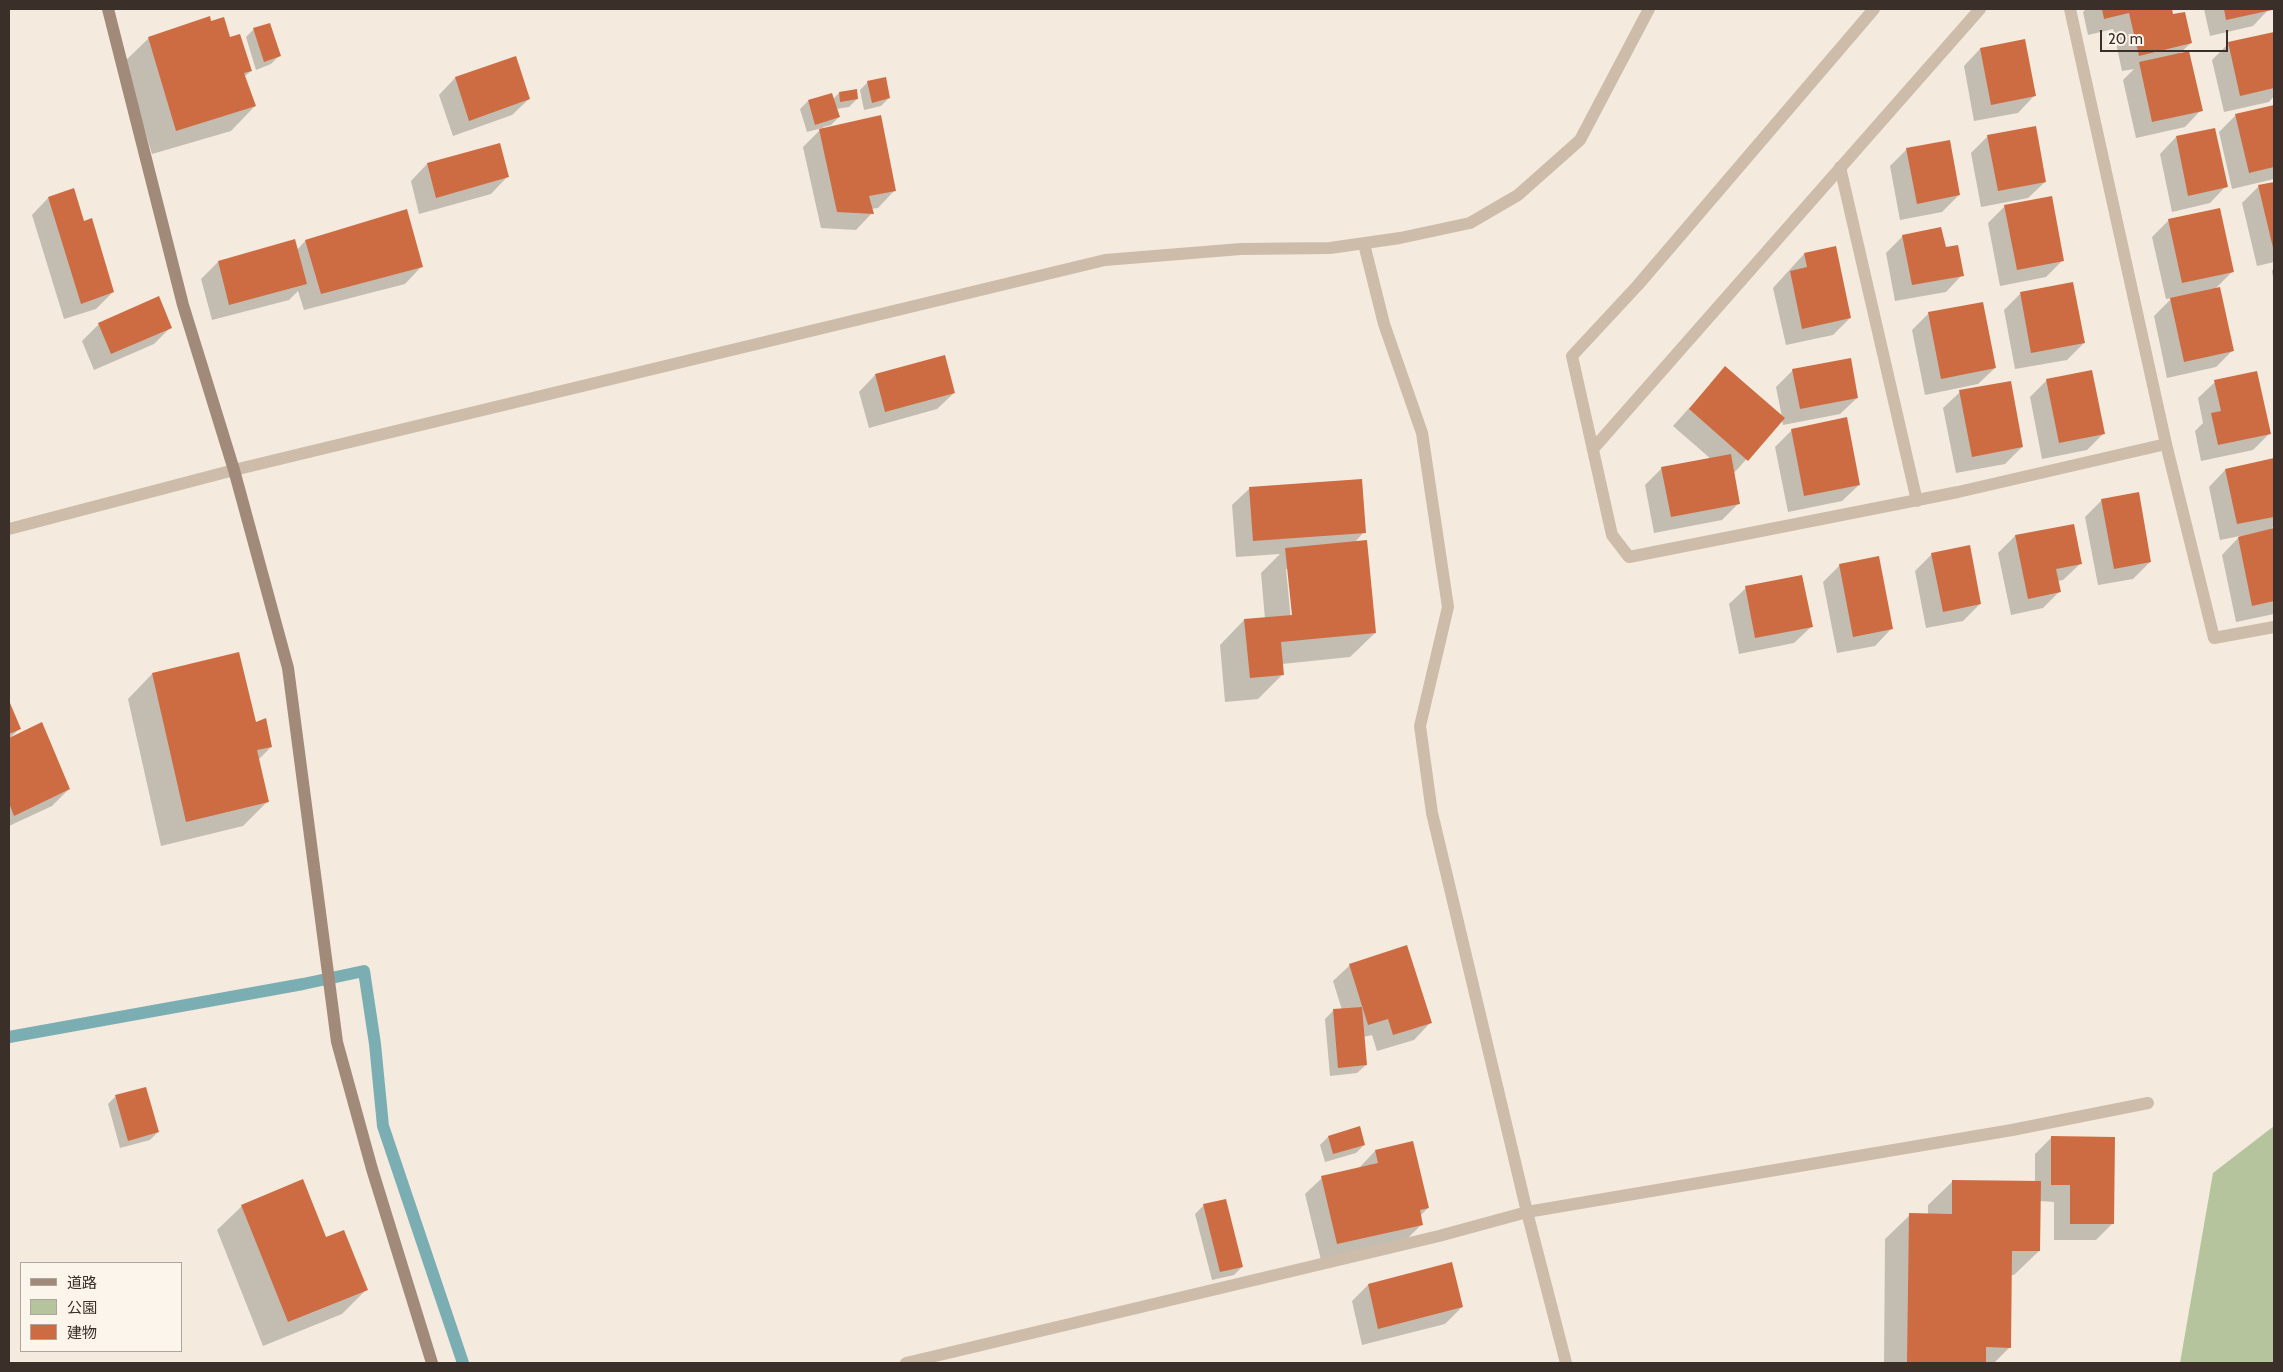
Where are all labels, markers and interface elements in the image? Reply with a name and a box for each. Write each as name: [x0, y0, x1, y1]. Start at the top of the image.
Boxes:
scale bar: [2103, 20, 2230, 52]
text: 20 m: [2108, 30, 2143, 48]
legend: [20, 1262, 182, 1352]
text: 道路: [67, 1274, 97, 1292]
text: 公園: [67, 1299, 97, 1317]
text: 建物: [67, 1324, 97, 1342]

